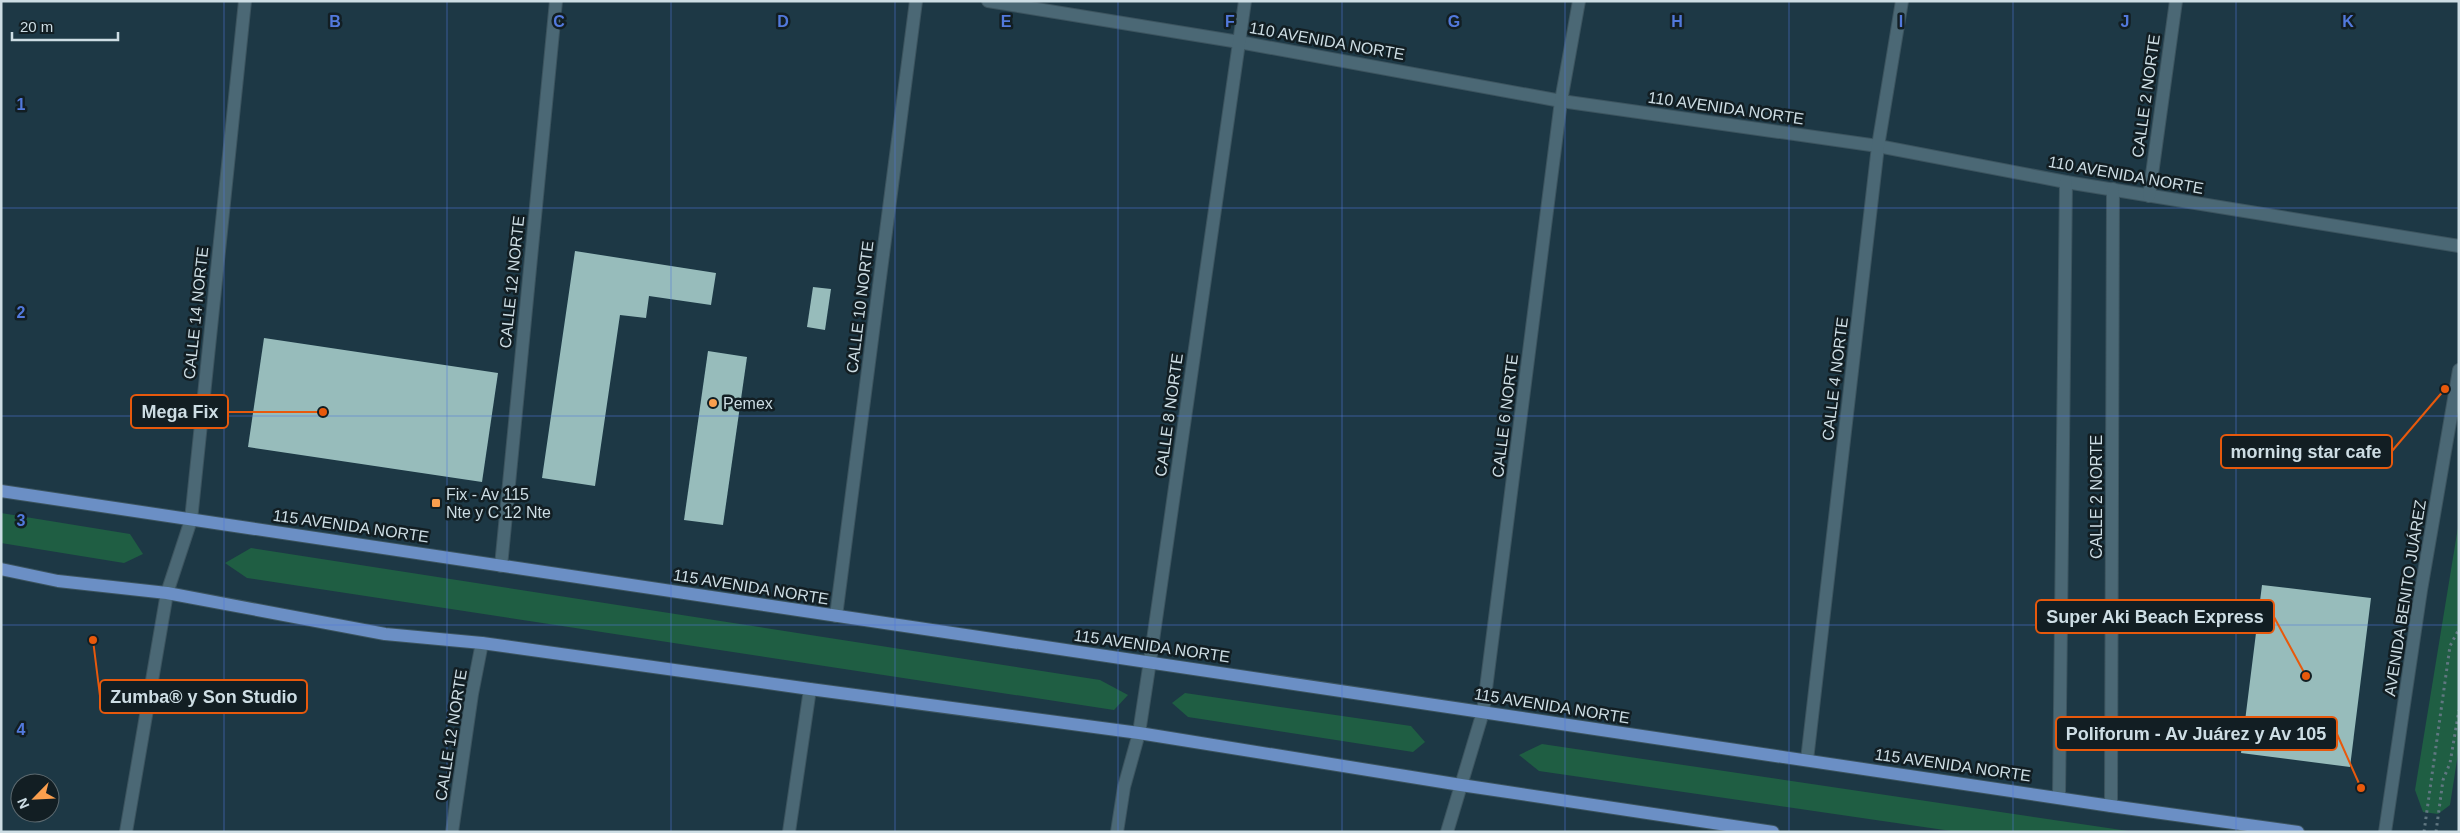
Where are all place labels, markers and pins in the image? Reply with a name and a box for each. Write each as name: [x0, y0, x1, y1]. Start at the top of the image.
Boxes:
callout: Mega Fix: [131, 395, 228, 428]
place label: Pemex: [723, 395, 773, 412]
marker: Pemex: [707, 397, 719, 409]
callout: morning star cafe: [2221, 435, 2392, 468]
place label: Fix - Av 115 Nte y C 12 Nte: [446, 486, 551, 521]
marker: Fix - Av 115 Nte y C 12 Nte: [430, 497, 442, 509]
callout: Super Aki Beach Express: [2036, 600, 2274, 633]
callout: Zumba® y Son Studio: [100, 680, 307, 713]
callout: Poliforum - Av Juárez y Av 105: [2056, 717, 2337, 750]

